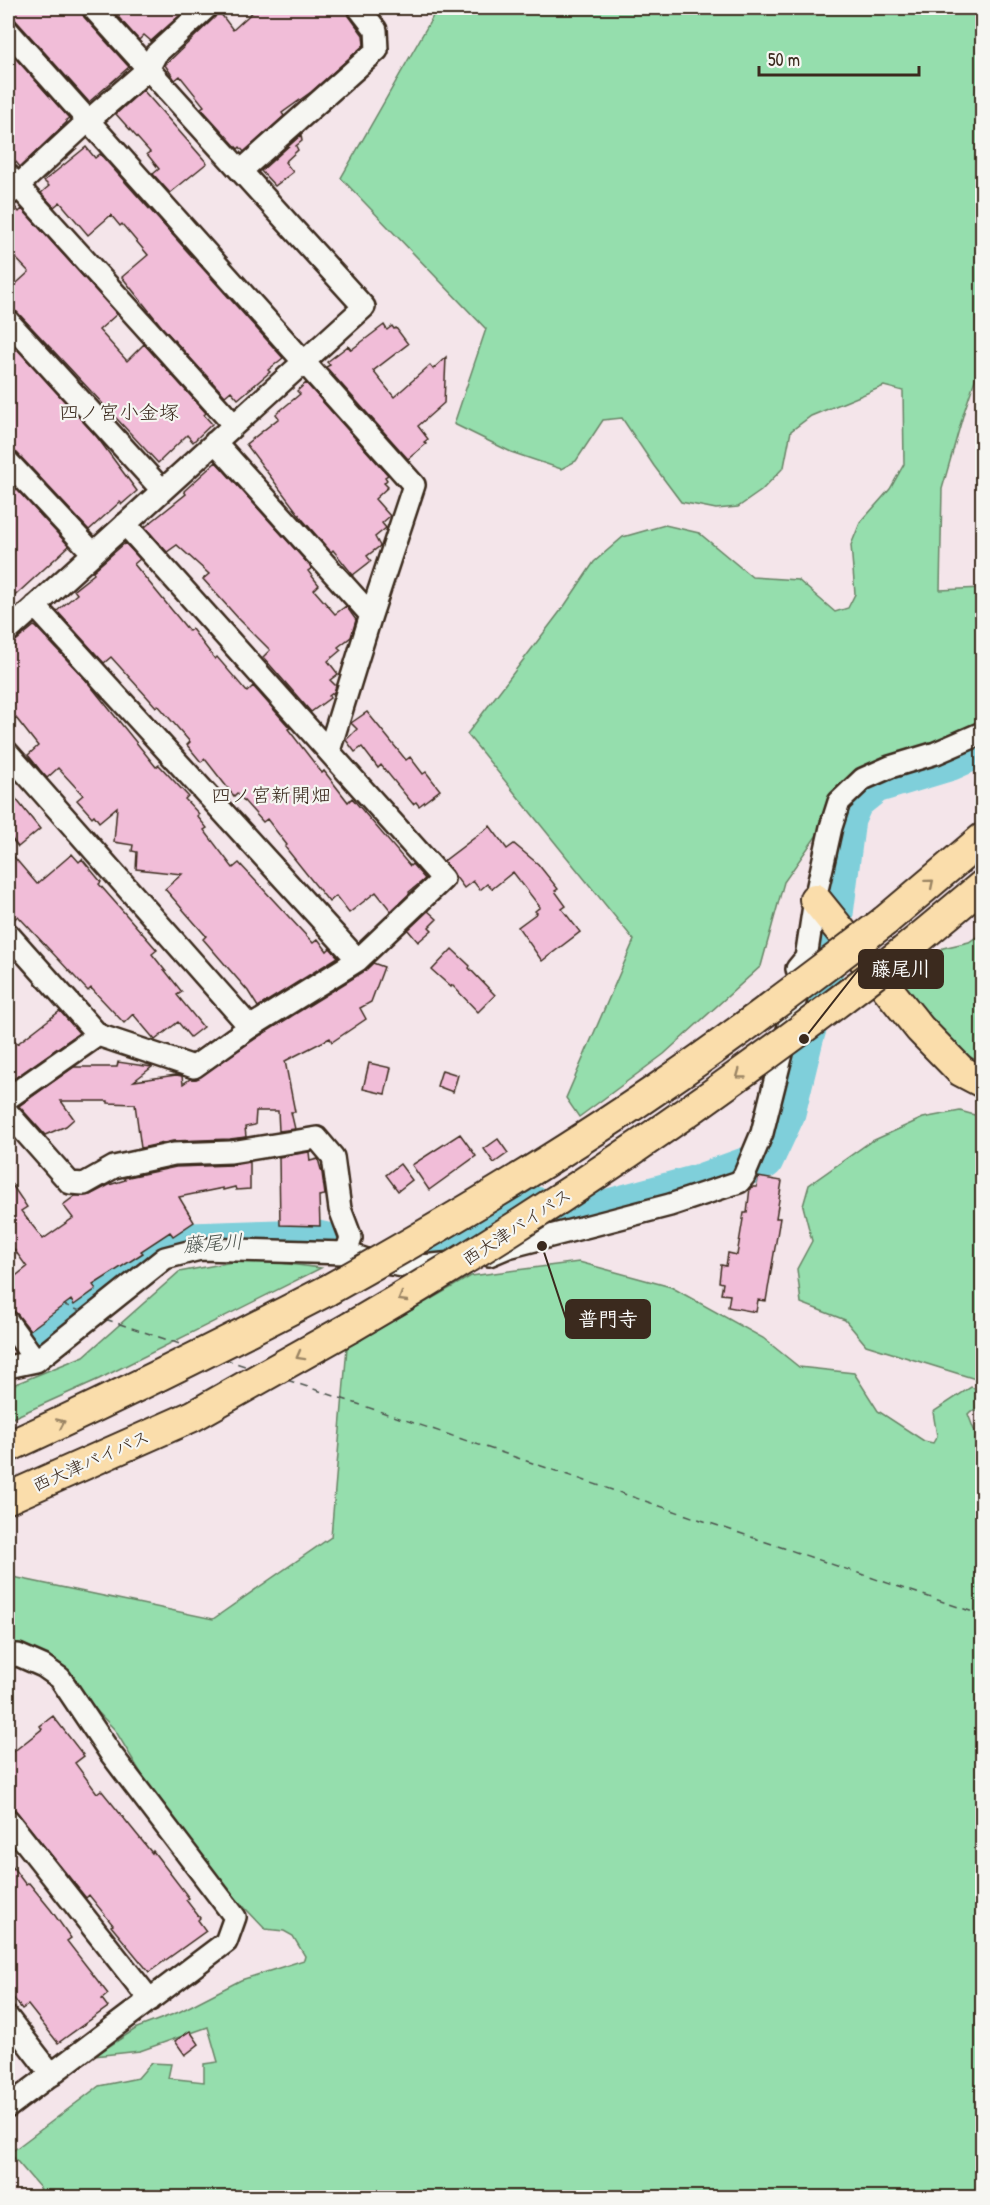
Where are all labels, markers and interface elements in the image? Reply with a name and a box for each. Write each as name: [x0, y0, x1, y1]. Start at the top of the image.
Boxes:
scale bar: [759, 39, 920, 77]
text: 50 m: [768, 47, 800, 72]
district label: 四ノ宮小金塚: [59, 398, 179, 425]
district label: 四ノ宮新開畑: [211, 781, 331, 808]
one-way arrow: [923, 880, 934, 891]
callout: 藤尾川: [859, 950, 943, 988]
text: 藤尾川: [871, 955, 931, 982]
one-way arrow: [736, 1068, 747, 1079]
street label: 西大津バイパス: [457, 1182, 576, 1271]
water label: 藤尾川: [182, 1227, 244, 1258]
one-way arrow: [398, 1291, 408, 1302]
callout: 普門寺: [566, 1300, 650, 1338]
text: 普門寺: [578, 1305, 638, 1332]
one-way arrow: [296, 1349, 306, 1360]
one-way arrow: [55, 1418, 66, 1430]
street label: 西大津バイパス: [28, 1424, 153, 1498]

